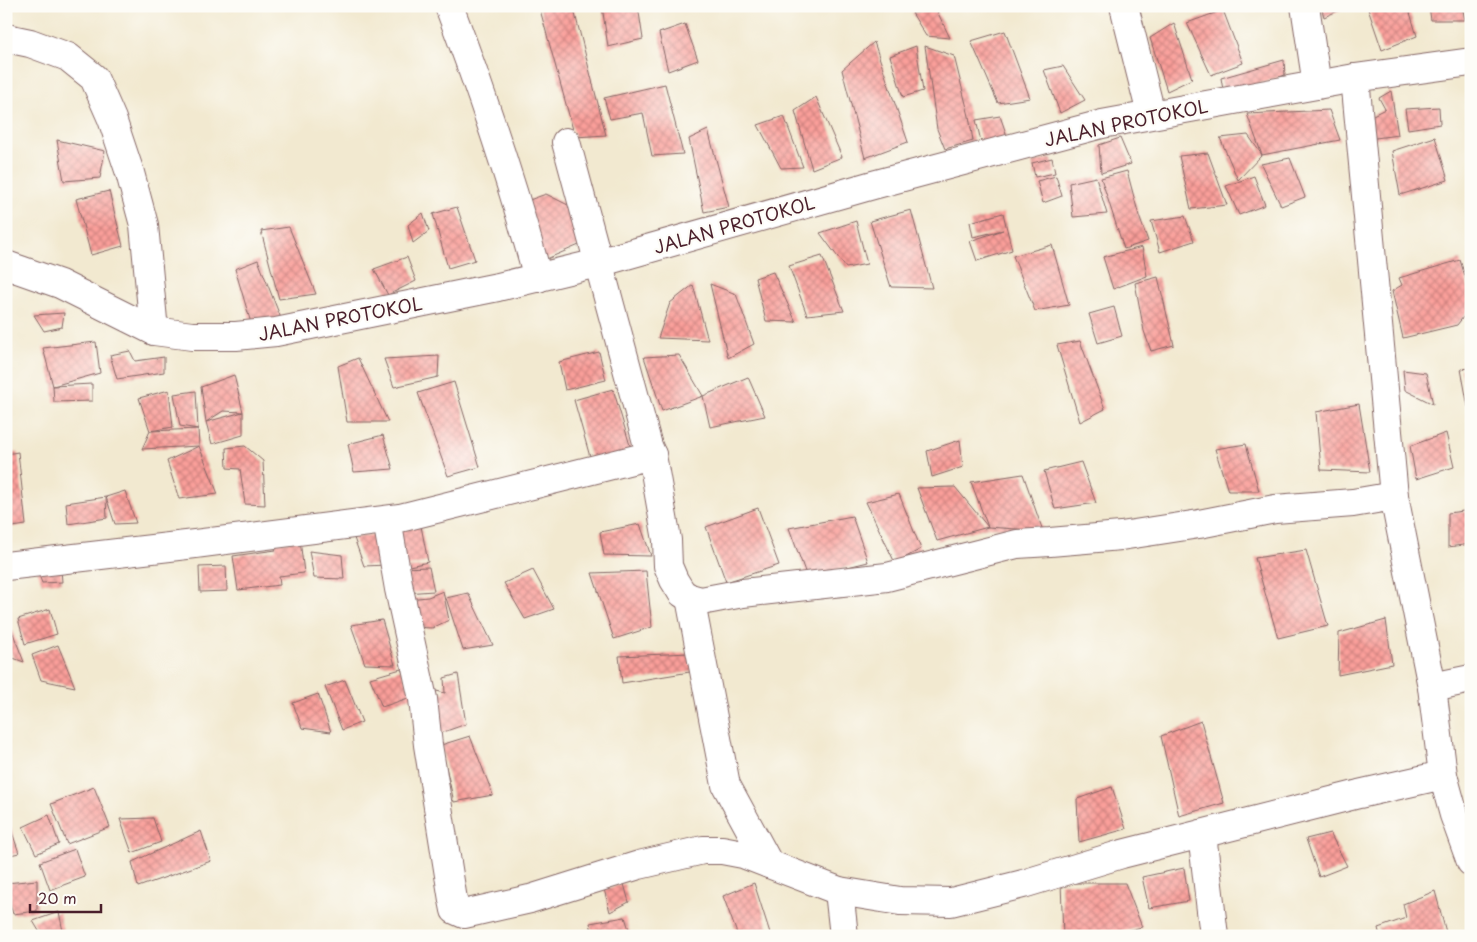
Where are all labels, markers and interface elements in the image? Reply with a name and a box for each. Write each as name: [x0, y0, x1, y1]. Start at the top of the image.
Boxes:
street label: JALAN PROTOKOL: [1042, 91, 1210, 153]
street label: JALAN PROTOKOL: [650, 188, 818, 260]
street label: JALAN PROTOKOL: [256, 289, 424, 347]
scale bar: [30, 882, 101, 914]
text: 20 m: [38, 886, 77, 909]

